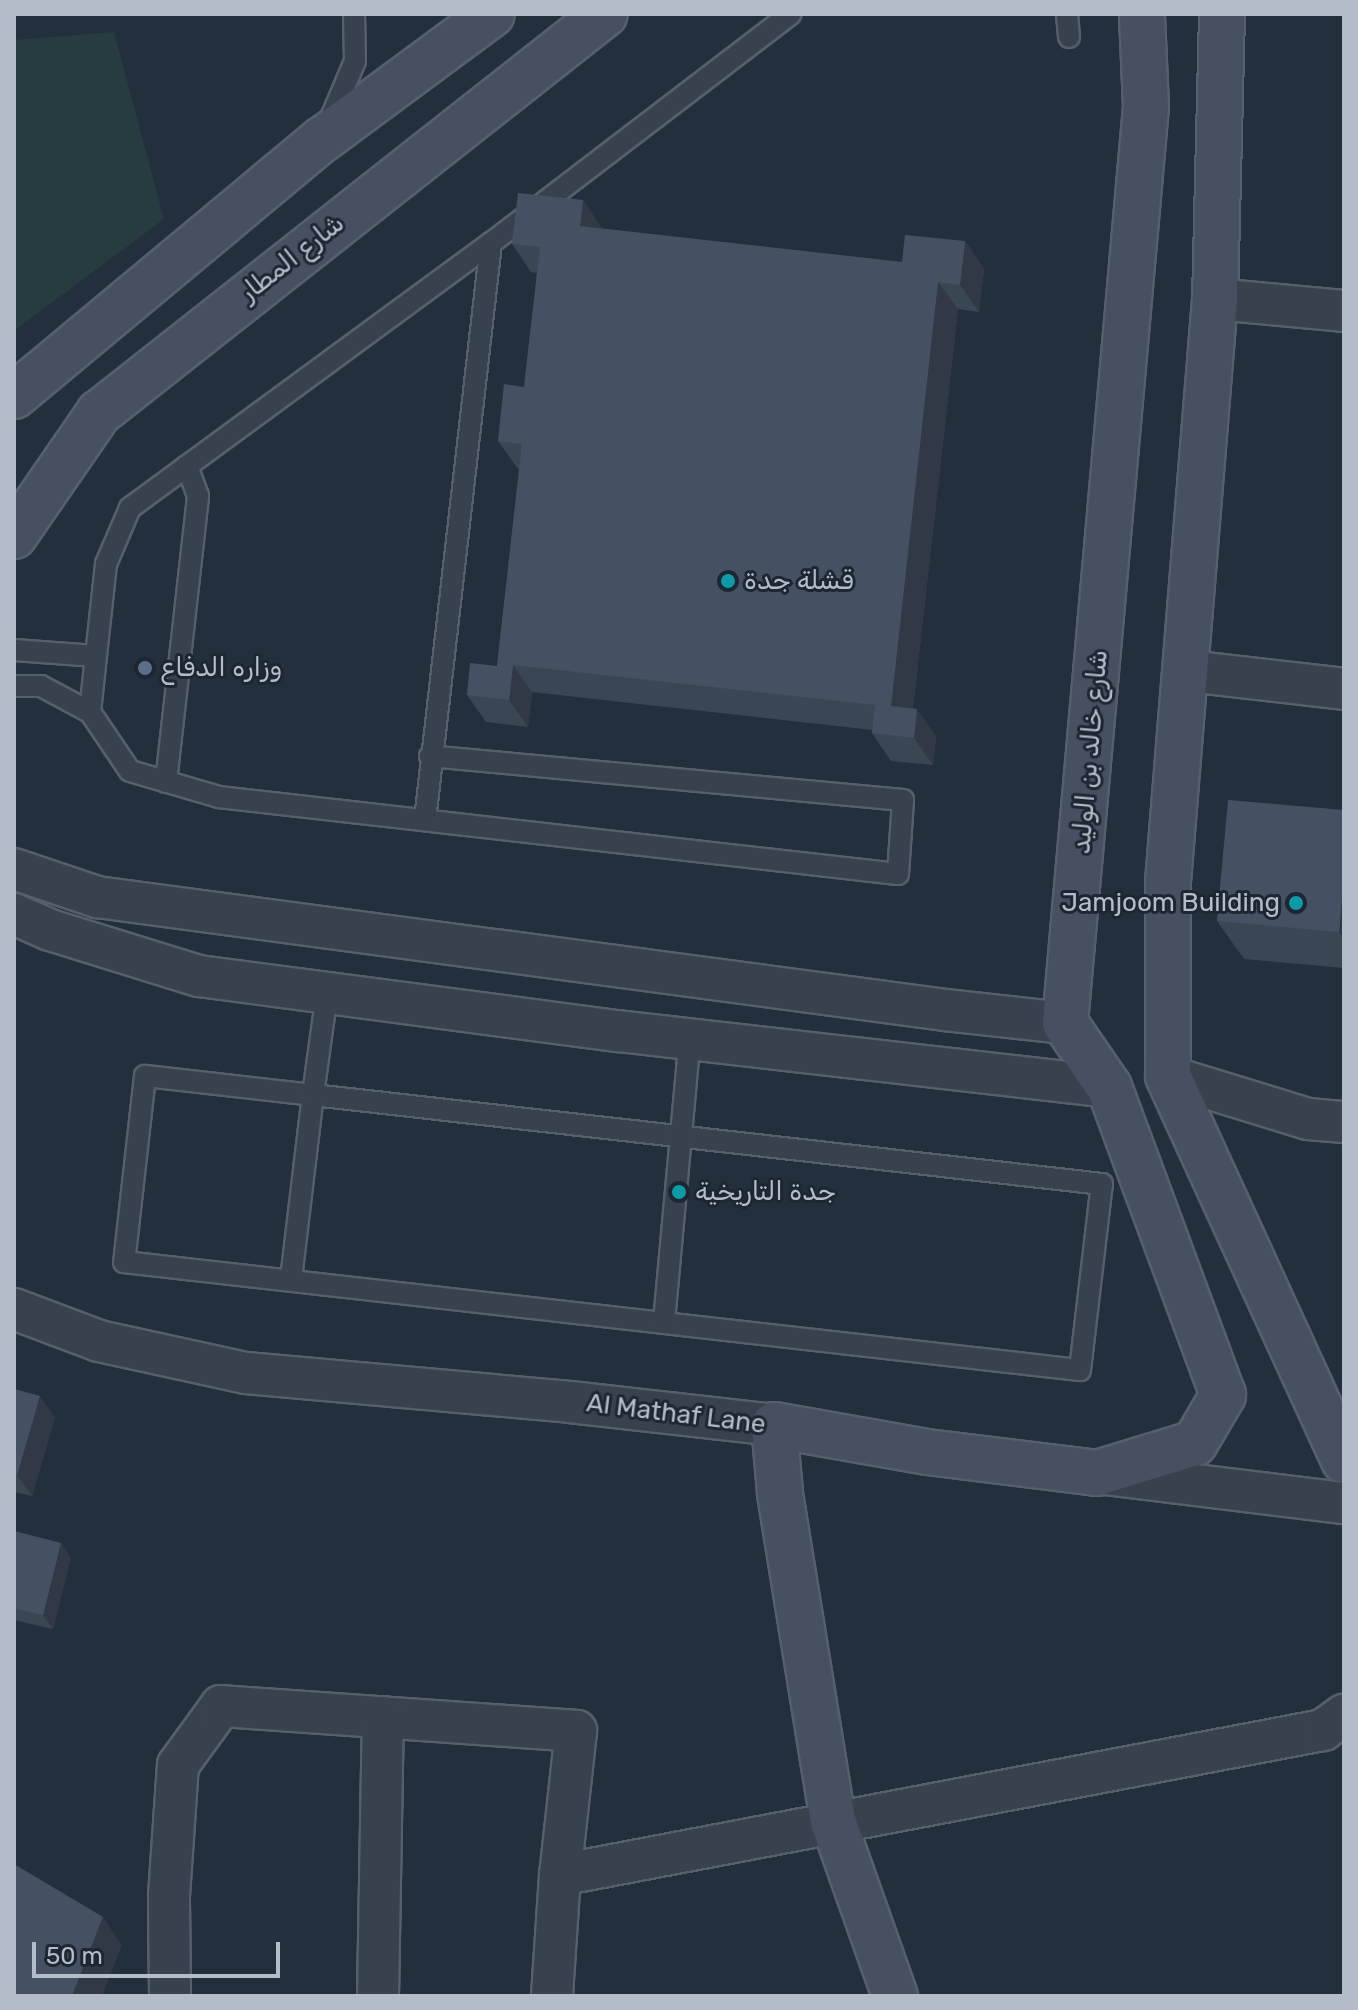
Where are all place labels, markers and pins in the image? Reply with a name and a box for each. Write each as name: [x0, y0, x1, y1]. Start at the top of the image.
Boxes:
place label: قشلة جدة: [744, 565, 853, 597]
marker: قشلة جدة: [719, 572, 737, 590]
place label: وزاره الدفاع: [161, 652, 282, 684]
marker: وزاره الدفاع: [136, 659, 154, 677]
place label: Jamjoom Building: [1062, 887, 1280, 919]
marker: Jamjoom Building: [1287, 894, 1305, 912]
place label: جدة التاريخية: [695, 1176, 836, 1208]
marker: جدة التاريخية: [670, 1183, 688, 1201]

